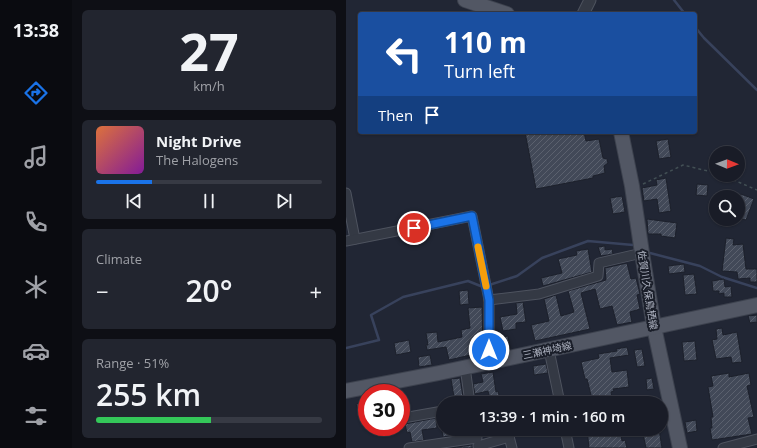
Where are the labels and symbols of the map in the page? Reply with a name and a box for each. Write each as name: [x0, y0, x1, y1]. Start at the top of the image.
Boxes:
north arrow: [709, 146, 745, 182]
pin: [397, 211, 431, 245]
street label: 佐賀川久保鳥栖線: [635, 249, 661, 331]
position arrow: [468, 329, 510, 371]
street label: 三瀬神埼線: [521, 338, 573, 362]
speed limit sign: 30: [358, 384, 410, 436]

